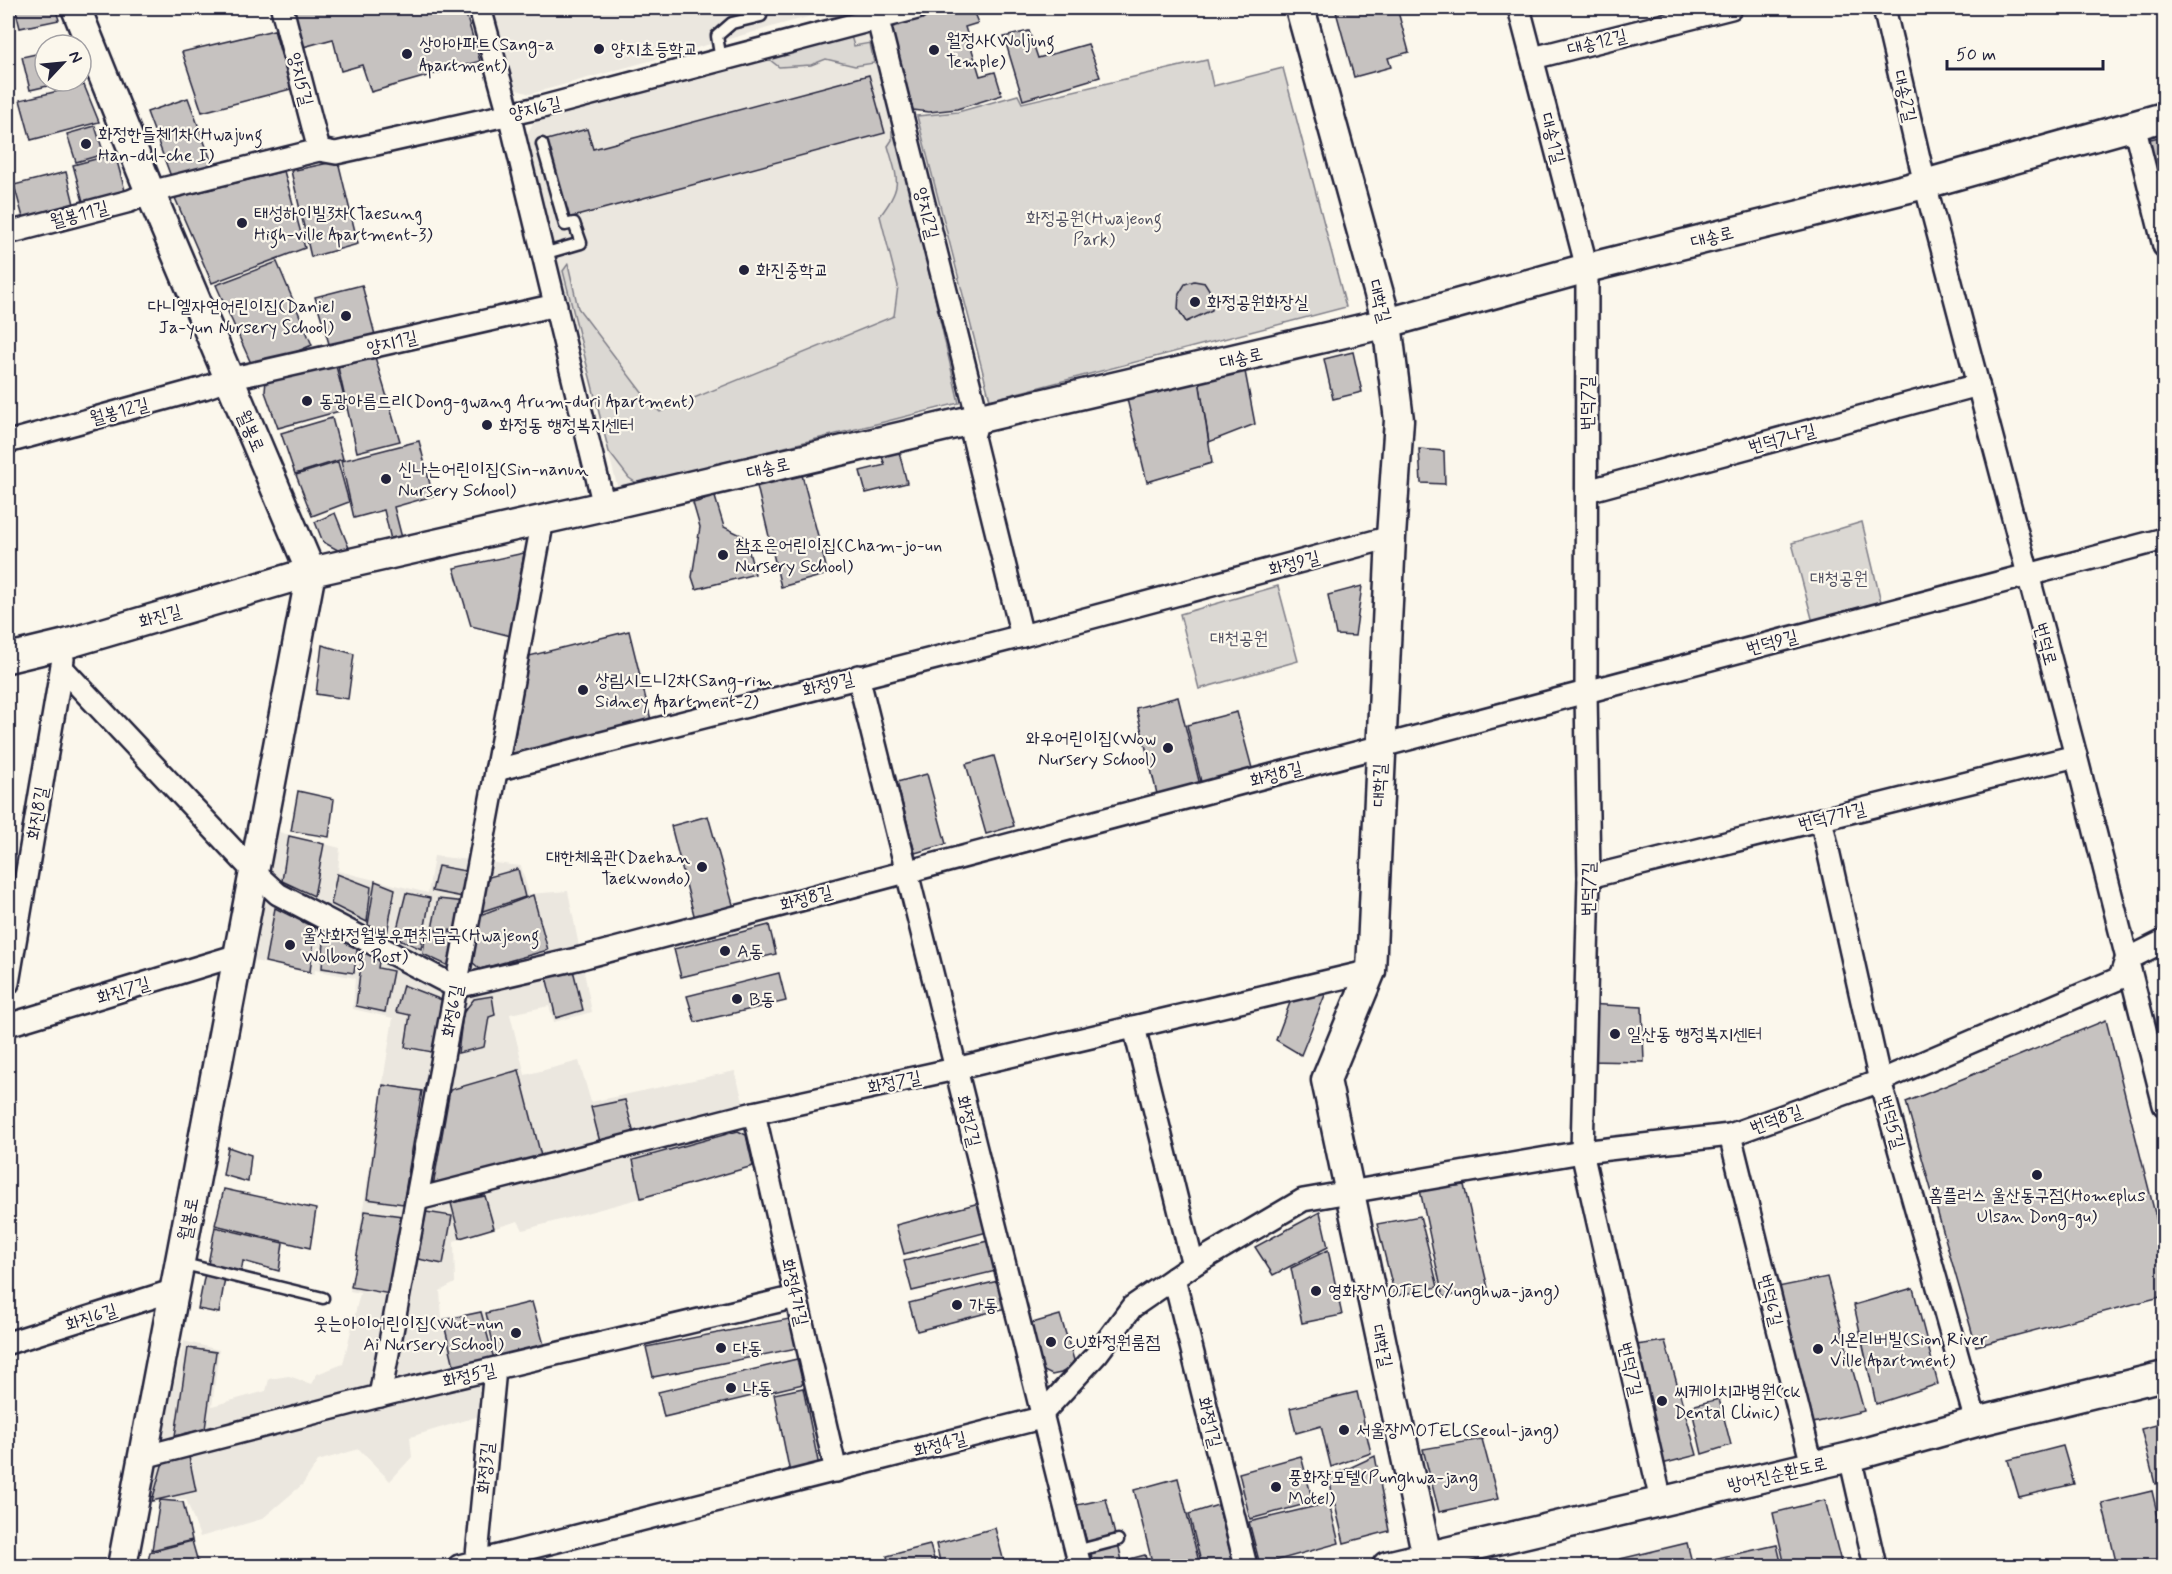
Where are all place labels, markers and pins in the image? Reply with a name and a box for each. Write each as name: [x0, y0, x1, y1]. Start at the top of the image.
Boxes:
place label: 월정사(Woljung Temple): [946, 29, 1055, 74]
place label: 상아아파트(Sang-a Apartment): [419, 33, 555, 79]
place label: 양지초등학교: [611, 38, 698, 62]
marker: 양지초등학교: [592, 42, 606, 56]
marker: 월정사(Woljung Temple): [927, 43, 941, 57]
marker: 상아아파트(Sang-a Apartment): [400, 47, 414, 61]
place label: 화정한들체1차(Hwajung Han-dul-che I): [98, 123, 263, 168]
marker: 화정한들체1차(Hwajung Han-dul-che I): [79, 137, 93, 151]
place label: 태성하이빌3차(Taesung High-ville Apartment-3): [254, 202, 433, 249]
marker: 태성하이빌3차(Taesung High-ville Apartment-3): [235, 216, 249, 230]
place label: 화진중학교: [756, 259, 828, 283]
marker: 화진중학교: [737, 263, 751, 277]
place label: 화정공원화장실: [1207, 291, 1309, 315]
place label: 다니엘자연어린이집(Daniel Ja-yun Nursery School): [148, 295, 335, 340]
marker: 화정공원화장실: [1188, 295, 1202, 309]
marker: 다니엘자연어린이집(Daniel Ja-yun Nursery School): [339, 309, 353, 323]
place label: 동광아름드리(Dong-gwang Arum-duri Apartment): [319, 390, 695, 415]
marker: 동광아름드리(Dong-gwang Arum-duri Apartment): [300, 394, 314, 408]
place label: 화정동 행정복지센터: [499, 414, 634, 438]
marker: 화정동 행정복지센터: [480, 418, 494, 432]
place label: 신나는어린이집(Sin-nanun Nursery School): [398, 458, 589, 503]
marker: 신나는어린이집(Sin-nanun Nursery School): [379, 472, 393, 486]
place label: 참조은어린이집(Cham-jo-un Nursery School): [735, 534, 942, 579]
marker: 참조은어린이집(Cham-jo-un Nursery School): [716, 548, 730, 562]
place label: 상림시드니2차(Sang-rim Sidney Apartment-2): [595, 669, 773, 715]
marker: 상림시드니2차(Sang-rim Sidney Apartment-2): [576, 683, 590, 697]
place label: 와우어린이집(Wow Nursery School): [1026, 727, 1157, 772]
marker: 와우어린이집(Wow Nursery School): [1161, 741, 1175, 755]
place label: 대한체육관(Daehan Taekwondo): [546, 846, 691, 891]
marker: 대한체육관(Daehan Taekwondo): [695, 860, 709, 874]
place label: 울산화정월봉우편취급국(Hwajeong Wolbong Post): [302, 924, 539, 971]
marker: 울산화정월봉우편취급국(Hwajeong Wolbong Post): [283, 938, 297, 952]
place label: A동: [737, 940, 763, 964]
marker: A동: [718, 944, 732, 958]
place label: B동: [749, 988, 775, 1012]
marker: B동: [730, 992, 744, 1006]
place label: 일산동 행정복지센터: [1627, 1023, 1762, 1047]
marker: 일산동 행정복지센터: [1608, 1027, 1622, 1041]
marker: 홈플러스 울산동구점(Homeplus Ulsan Dong-gu): [2030, 1168, 2044, 1182]
place label: 홈플러스 울산동구점(Homeplus Ulsan Dong-gu): [1928, 1184, 2146, 1230]
place label: 영화장MOTEL(Yunghwa-jang): [1328, 1280, 1560, 1305]
marker: 영화장MOTEL(Yunghwa-jang): [1309, 1284, 1323, 1298]
place label: 가동: [969, 1294, 998, 1318]
marker: 가동: [950, 1298, 964, 1312]
place label: 웃는아이어린이집(Wut-nun Ai Nursery School): [314, 1312, 505, 1357]
marker: 웃는아이어린이집(Wut-nun Ai Nursery School): [509, 1326, 523, 1340]
place label: 시온리버빌(Sion River Ville Apartment): [1830, 1328, 1988, 1374]
place label: CU화정원룸점: [1063, 1331, 1160, 1355]
marker: CU화정원룸점: [1044, 1335, 1058, 1349]
place label: 다동: [733, 1337, 762, 1361]
marker: 다동: [714, 1341, 728, 1355]
marker: 시온리버빌(Sion River Ville Apartment): [1811, 1342, 1825, 1356]
place label: 나동: [743, 1377, 772, 1401]
place label: 씨케이치과병원(ck Dental Clinic): [1674, 1380, 1801, 1425]
marker: 나동: [724, 1381, 738, 1395]
marker: 씨케이치과병원(ck Dental Clinic): [1655, 1394, 1669, 1408]
place label: 서울장MOTEL(Seoul-jang): [1356, 1419, 1559, 1444]
marker: 서울장MOTEL(Seoul-jang): [1337, 1423, 1351, 1437]
place label: 풍화장모텔(Punghwa-jang Motel): [1288, 1466, 1478, 1511]
marker: 풍화장모텔(Punghwa-jang Motel): [1269, 1480, 1283, 1494]

